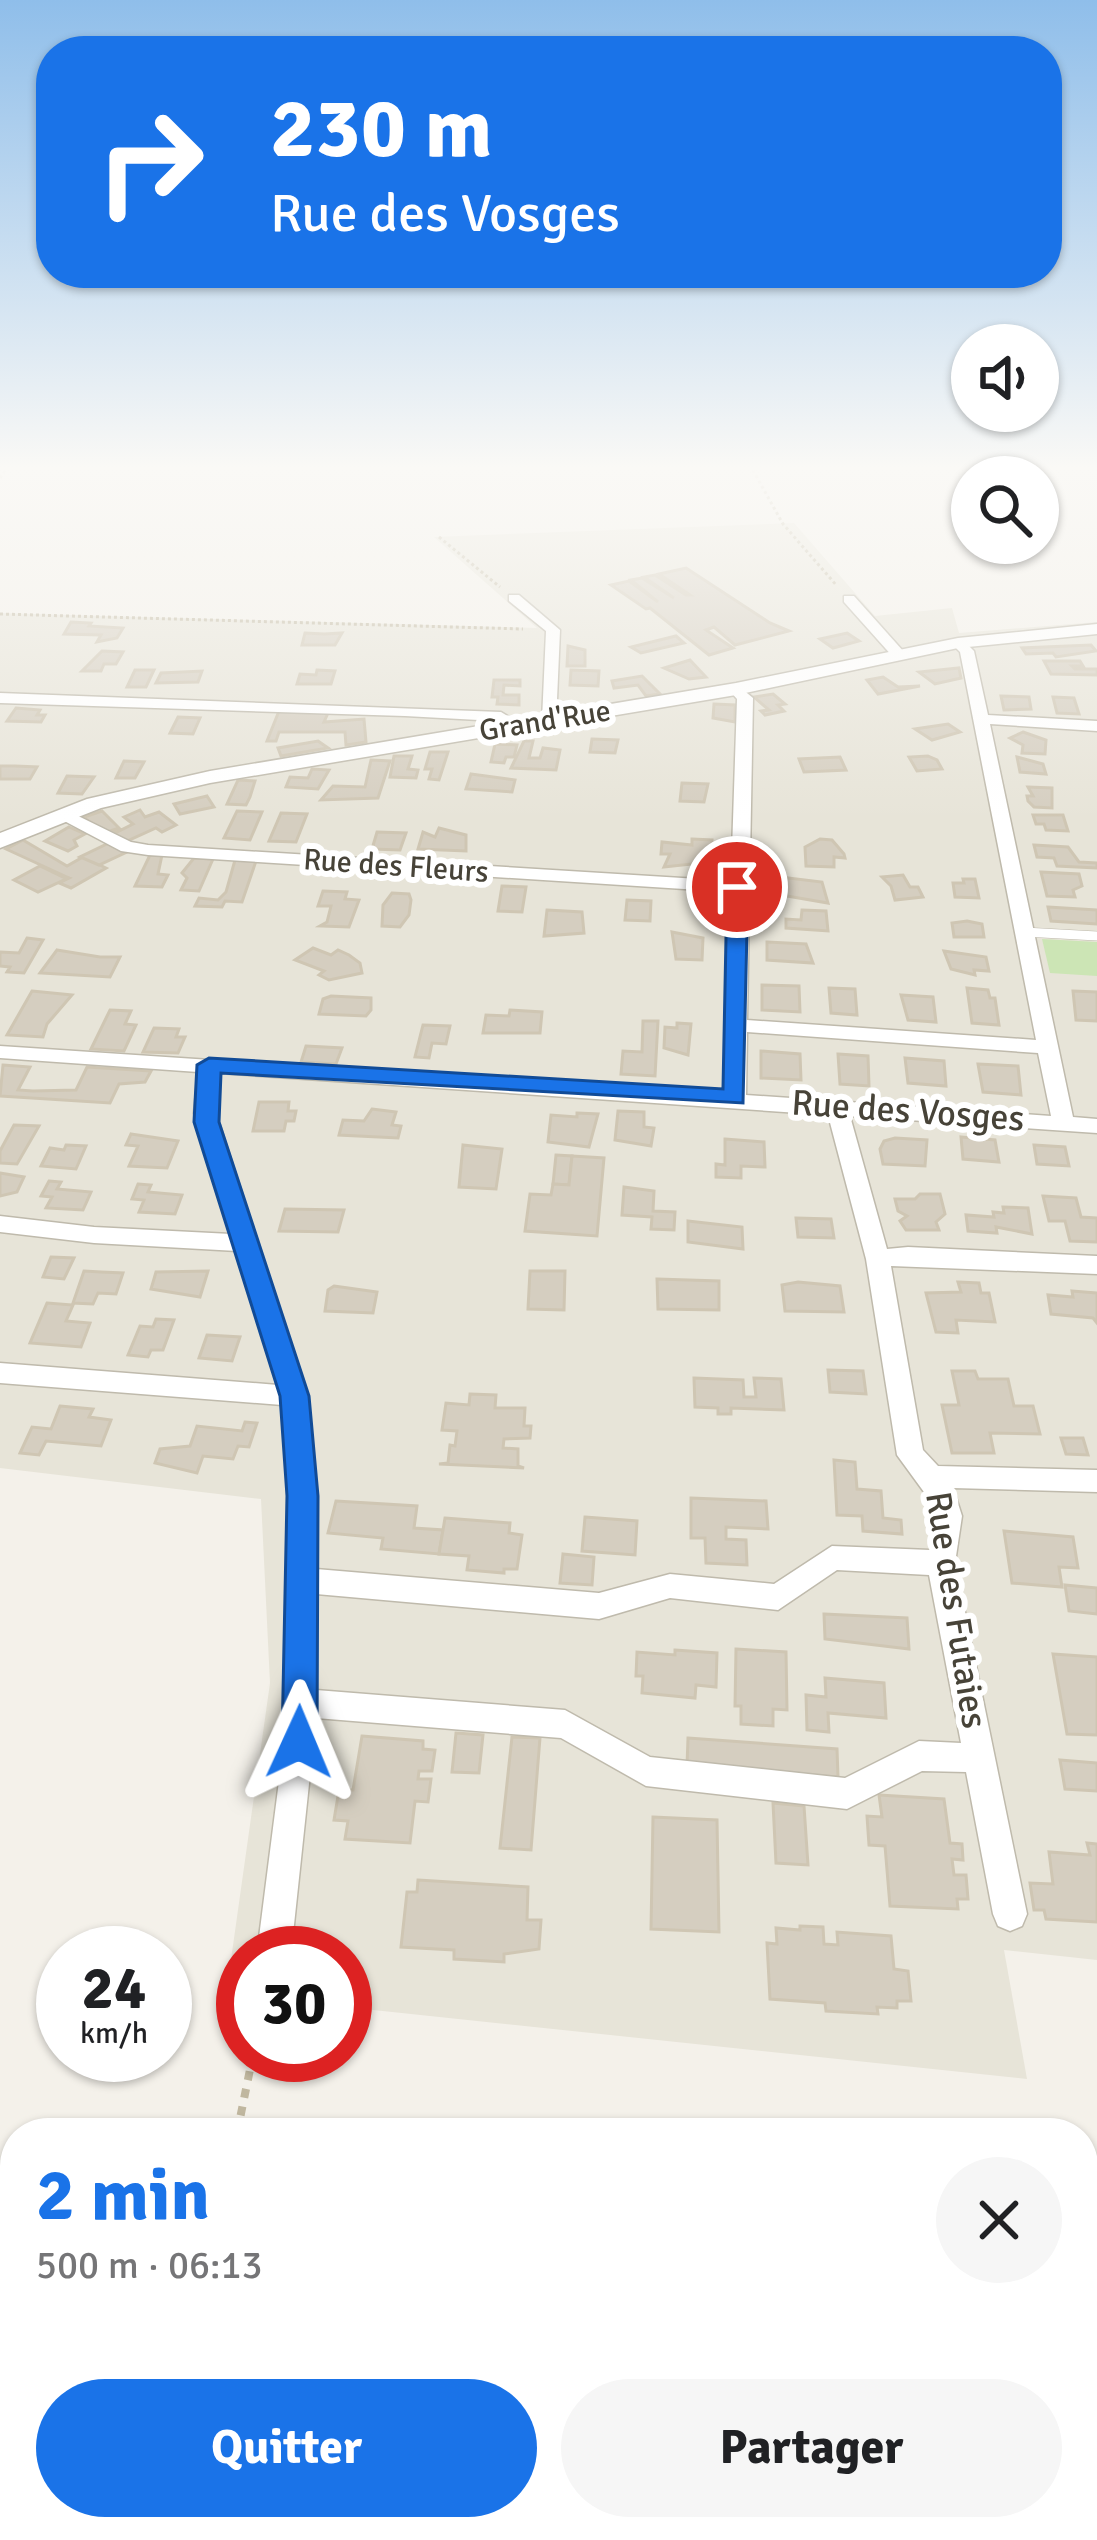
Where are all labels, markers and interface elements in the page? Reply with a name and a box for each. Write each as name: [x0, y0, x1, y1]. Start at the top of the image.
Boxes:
text: 230 m: [270, 77, 492, 181]
icon: right: [72, 84, 228, 240]
text: Rue des Vosges: [270, 180, 620, 247]
map controls: [951, 324, 1059, 564]
button: sound: [951, 324, 1059, 432]
button: search: [951, 456, 1059, 564]
street label: Grand'Rue: [477, 692, 613, 750]
pin: [686, 836, 788, 938]
street label: Rue des Fleurs: [302, 841, 490, 891]
icon: arrive: [704, 854, 770, 920]
street label: Rue des Vosges: [790, 1080, 1026, 1142]
street label: Rue des Futaies: [915, 1488, 997, 1732]
position arrow: [236, 1679, 362, 1805]
speed limit sign: 30: [216, 1926, 372, 2082]
text: 24: [82, 1952, 146, 2026]
text: km/h: [80, 2015, 148, 2052]
text: 2 min: [36, 2151, 210, 2240]
button: close: [936, 2157, 1062, 2283]
text: 500 m · 06:13: [36, 2241, 263, 2289]
button: Quitter: [36, 2379, 537, 2517]
button: Partager: [561, 2379, 1062, 2517]

